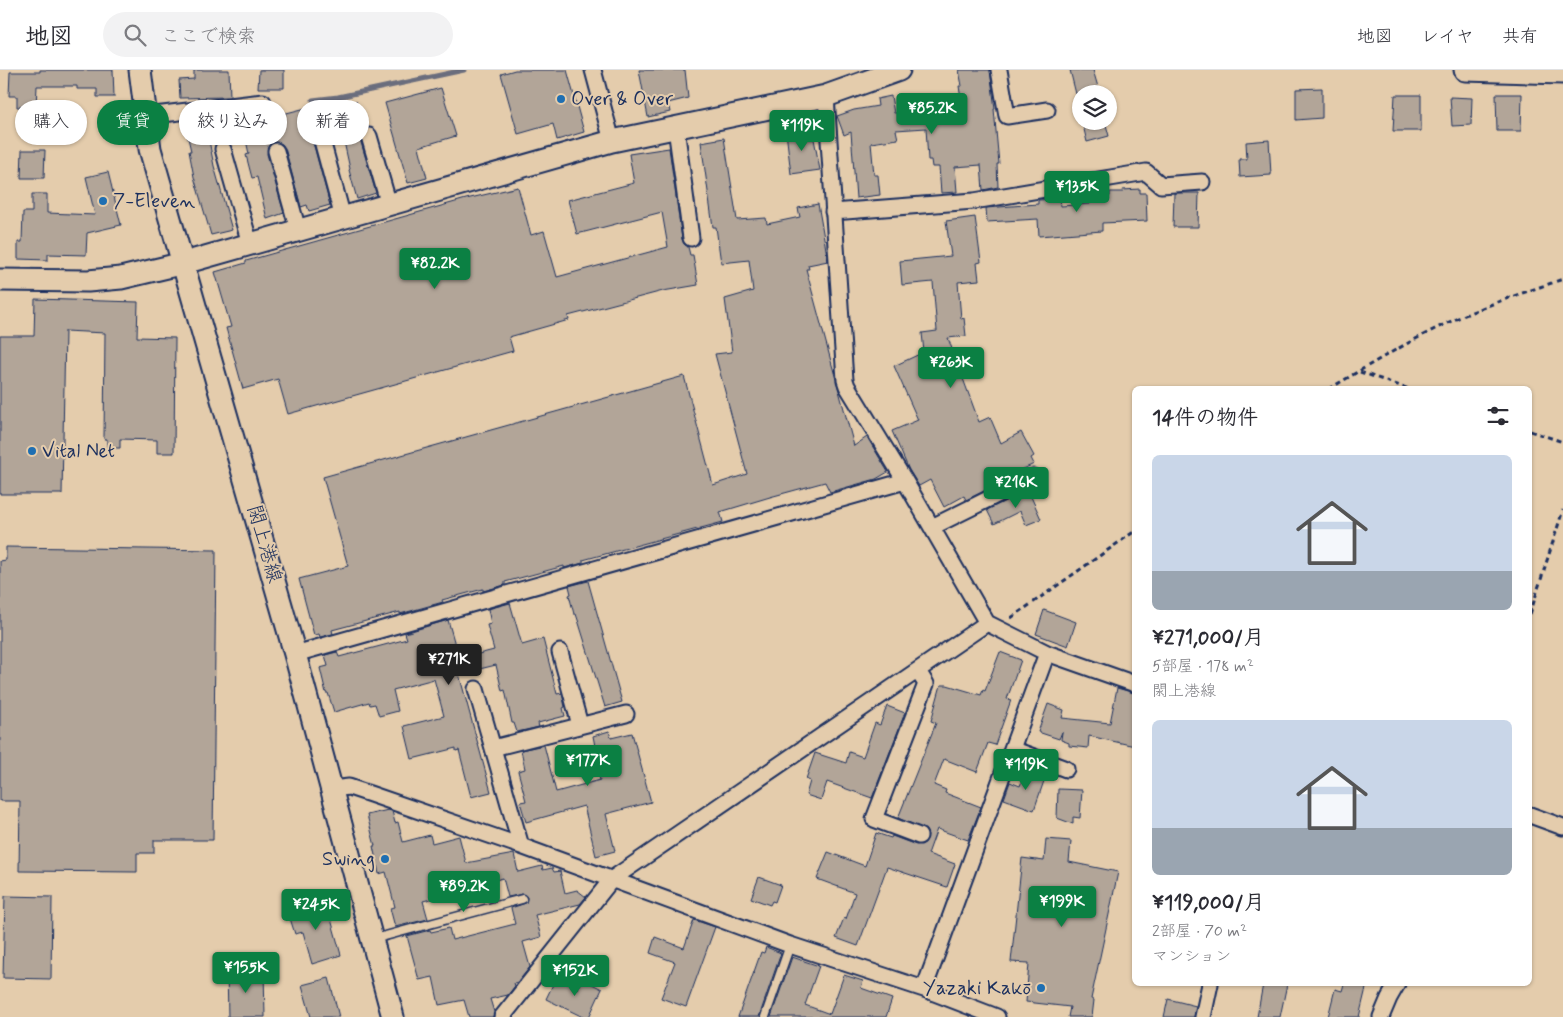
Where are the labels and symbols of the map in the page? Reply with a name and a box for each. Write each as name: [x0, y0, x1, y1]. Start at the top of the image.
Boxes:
place label: Over & Over: [571, 86, 674, 113]
pin: ¥85.2K: [891, 92, 973, 135]
marker: Over & Over: [555, 93, 567, 105]
pin: ¥119K: [767, 109, 837, 152]
pin: ¥135K: [1042, 170, 1112, 213]
place label: 7-Eleven: [113, 188, 196, 215]
marker: 7-Eleven: [97, 195, 109, 207]
pin: ¥82.2K: [394, 248, 476, 290]
pin: ¥263K: [916, 346, 986, 389]
place label: Vital Net: [42, 438, 115, 465]
marker: Vital Net: [26, 445, 38, 457]
pin: ¥216K: [981, 466, 1051, 509]
street label: 閖上港線: [240, 502, 288, 586]
pin: ¥271K: [414, 644, 484, 686]
pin: ¥177K: [553, 744, 623, 787]
pin: ¥119K: [991, 748, 1061, 791]
place label: Swing: [322, 846, 375, 873]
marker: Swing: [379, 853, 391, 865]
pin: ¥89.2K: [423, 870, 505, 913]
pin: ¥199K: [1027, 886, 1097, 928]
pin: ¥245K: [281, 888, 351, 931]
pin: ¥155K: [211, 952, 281, 994]
pin: ¥152K: [540, 954, 610, 997]
place label: Yazaki Kakō: [923, 975, 1031, 1002]
marker: Yazaki Kakō: [1035, 982, 1047, 994]

